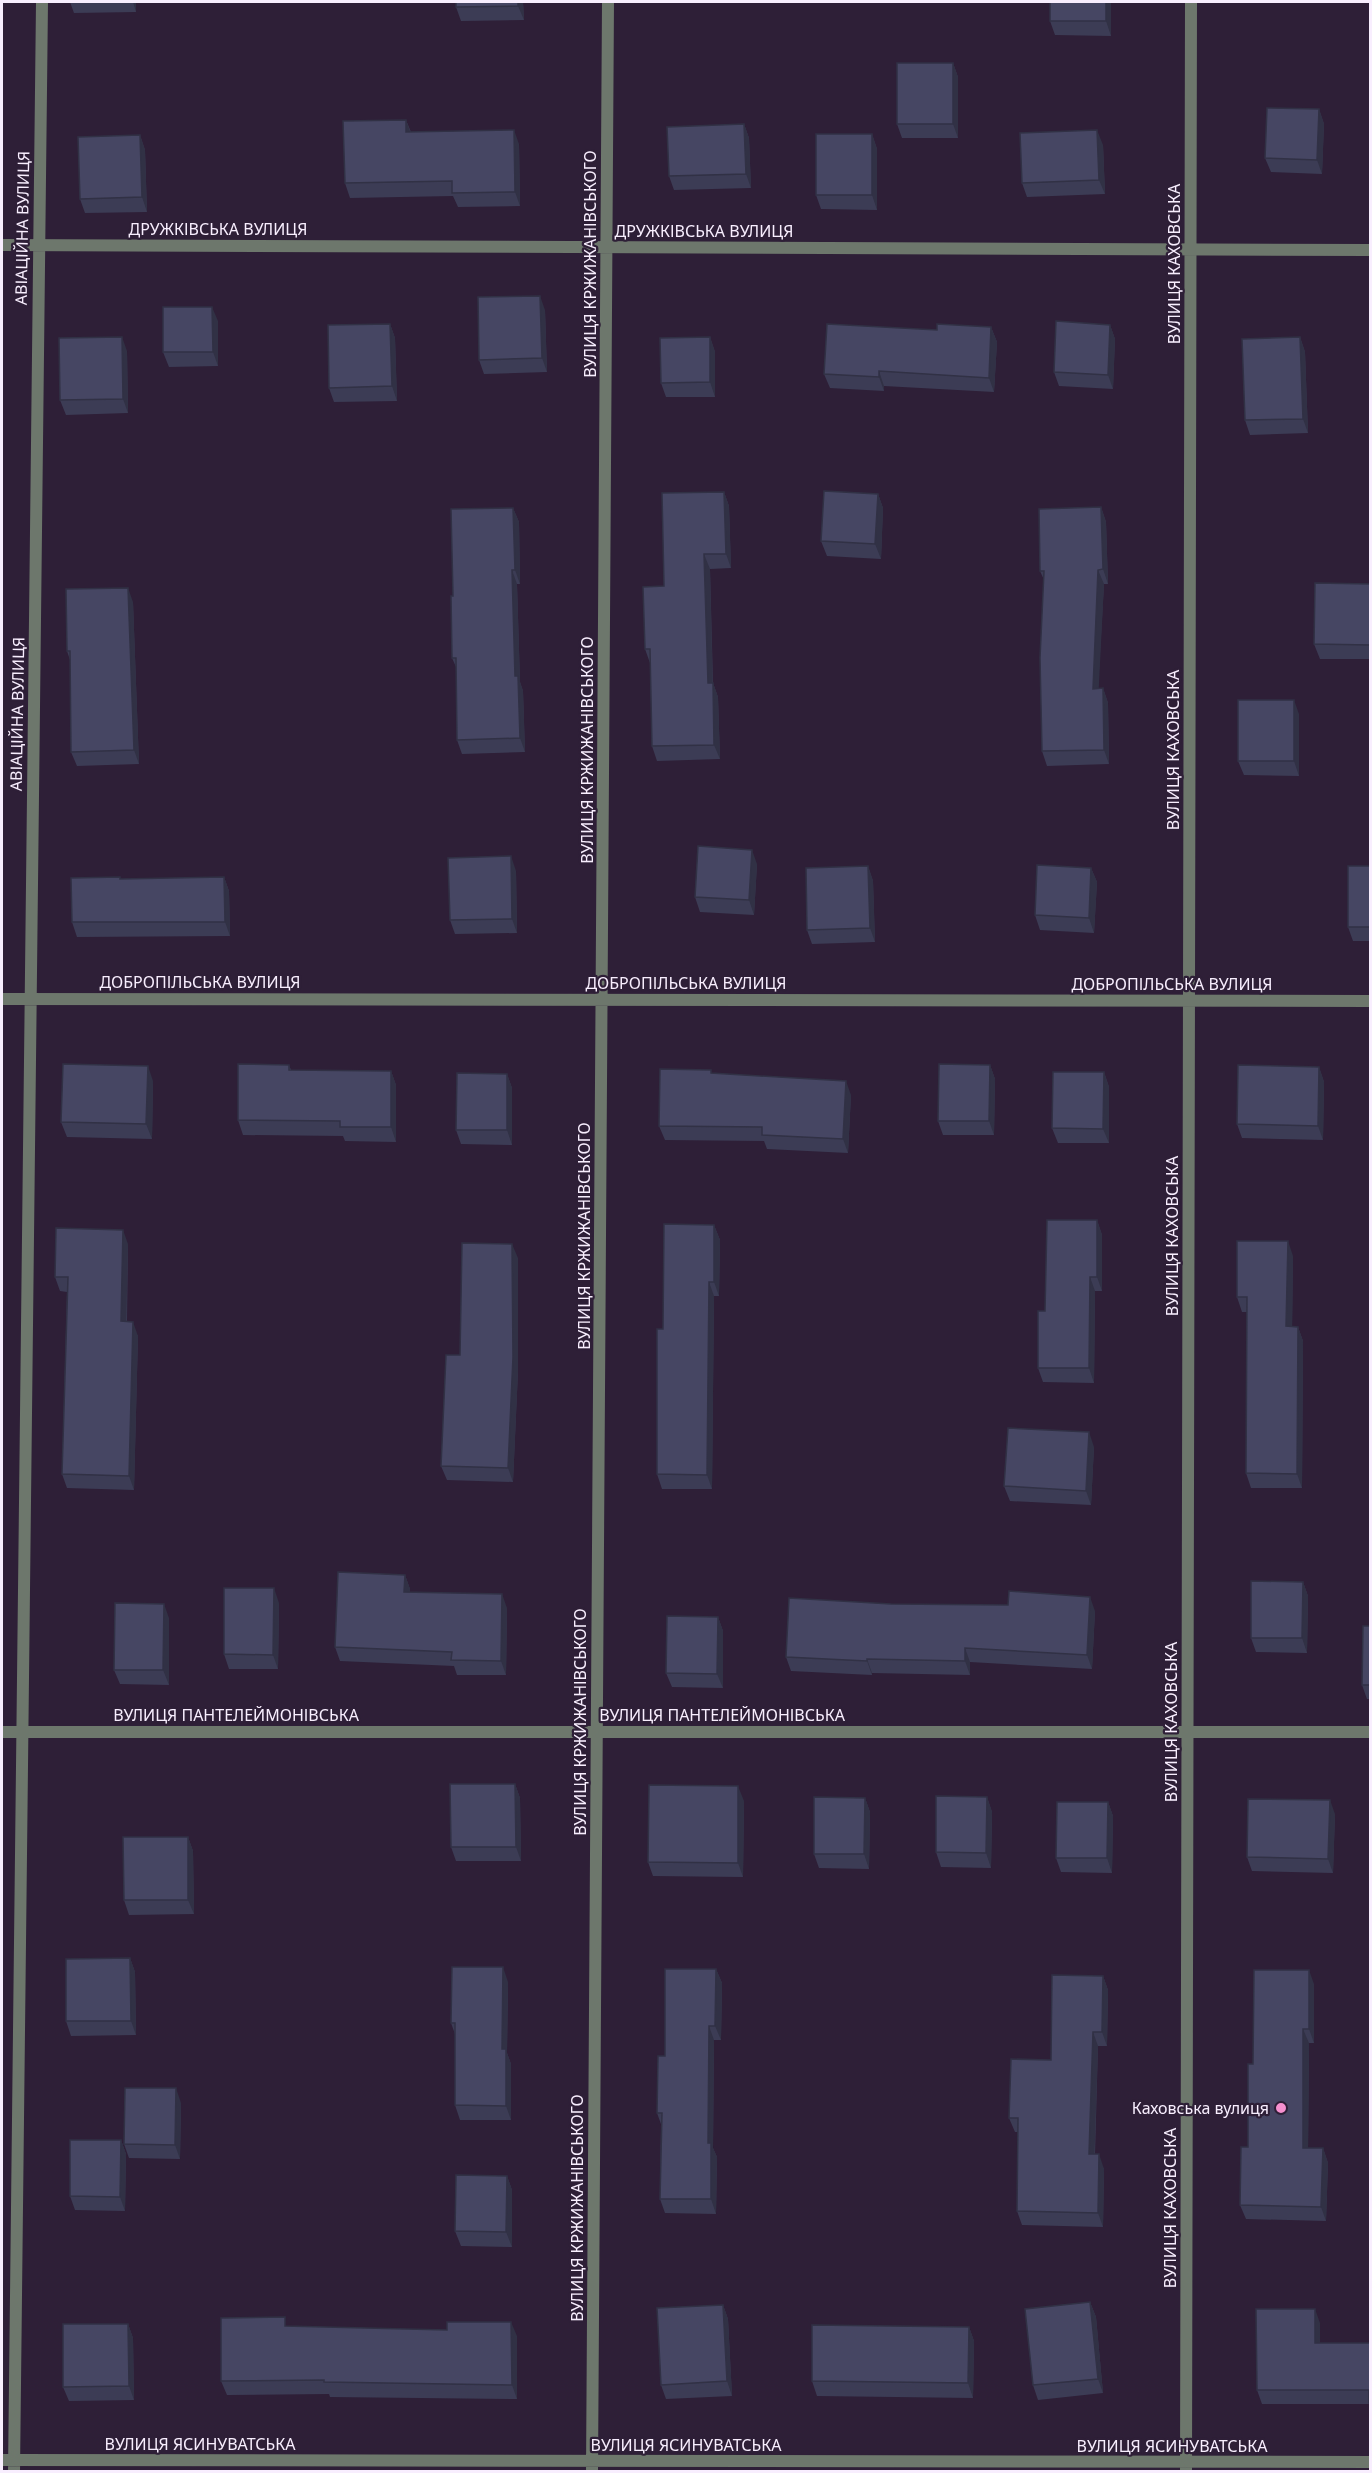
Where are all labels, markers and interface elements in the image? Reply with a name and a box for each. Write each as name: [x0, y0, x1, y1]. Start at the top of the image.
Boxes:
street label: ВУЛИЦЯ КРЖИЖАНІВСЬКОГО: [579, 150, 601, 378]
street label: АВІАЦІЙНА ВУЛИЦЯ: [10, 151, 34, 305]
street label: ВУЛИЦЯ КАХОВСЬКА: [1163, 183, 1185, 344]
street label: ДРУЖКІВСЬКА ВУЛИЦЯ: [129, 218, 307, 240]
street label: ДРУЖКІВСЬКА ВУЛИЦЯ: [615, 220, 793, 242]
street label: ВУЛИЦЯ КРЖИЖАНІВСЬКОГО: [576, 636, 598, 864]
street label: АВІАЦІЙНА ВУЛИЦЯ: [5, 637, 29, 791]
street label: ВУЛИЦЯ КАХОВСЬКА: [1162, 669, 1184, 830]
street label: ДОБРОПІЛЬСЬКА ВУЛИЦЯ: [99, 971, 301, 993]
street label: ДОБРОПІЛЬСЬКА ВУЛИЦЯ: [585, 972, 787, 994]
street label: ДОБРОПІЛЬСЬКА ВУЛИЦЯ: [1071, 973, 1273, 995]
street label: ВУЛИЦЯ КРЖИЖАНІВСЬКОГО: [573, 1122, 595, 1350]
street label: ВУЛИЦЯ КАХОВСЬКА: [1161, 1155, 1183, 1316]
street label: ВУЛИЦЯ КРЖИЖАНІВСЬКОГО: [569, 1608, 591, 1836]
street label: ВУЛИЦЯ КАХОВСЬКА: [1160, 1641, 1182, 1802]
street label: ВУЛИЦЯ ПАНТЕЛЕЙМОНІВСЬКА: [113, 1704, 360, 1726]
street label: ВУЛИЦЯ ПАНТЕЛЕЙМОНІВСЬКА: [599, 1704, 846, 1726]
street label: ВУЛИЦЯ КРЖИЖАНІВСЬКОГО: [566, 2094, 588, 2322]
place label: Каховська вулиця: [1132, 2097, 1269, 2119]
marker: Каховська вулиця: [1274, 2101, 1288, 2115]
street label: ВУЛИЦЯ КАХОВСЬКА: [1159, 2127, 1181, 2288]
street label: ВУЛИЦЯ ЯСИНУВАТСЬКА: [105, 2433, 296, 2455]
street label: ВУЛИЦЯ ЯСИНУВАТСЬКА: [591, 2434, 782, 2456]
street label: ВУЛИЦЯ ЯСИНУВАТСЬКА: [1077, 2435, 1268, 2457]

